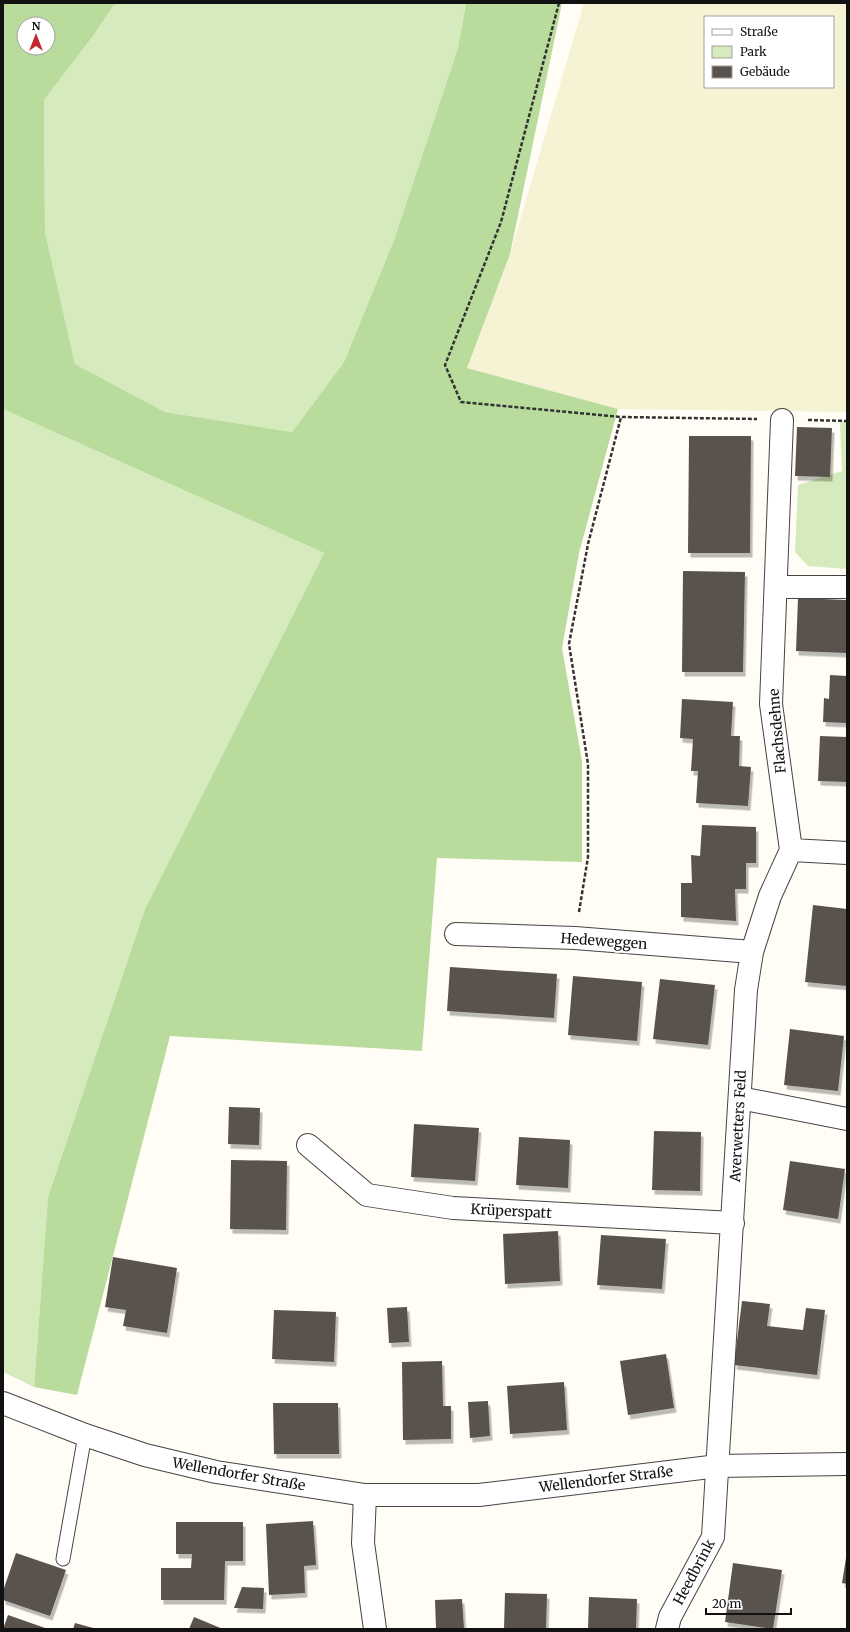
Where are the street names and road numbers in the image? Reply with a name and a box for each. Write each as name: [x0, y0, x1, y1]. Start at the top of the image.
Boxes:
street label: Flachsdehne: [764, 688, 790, 774]
street label: Hedeweggen: [560, 929, 648, 953]
street label: Averwetters Feld: [726, 1069, 750, 1184]
street label: Krüperspatt: [470, 1200, 553, 1222]
street label: Wellendorfer Straße: [170, 1453, 307, 1495]
street label: Wellendorfer Straße: [537, 1462, 674, 1496]
street label: Heedbrink: [669, 1536, 719, 1608]

